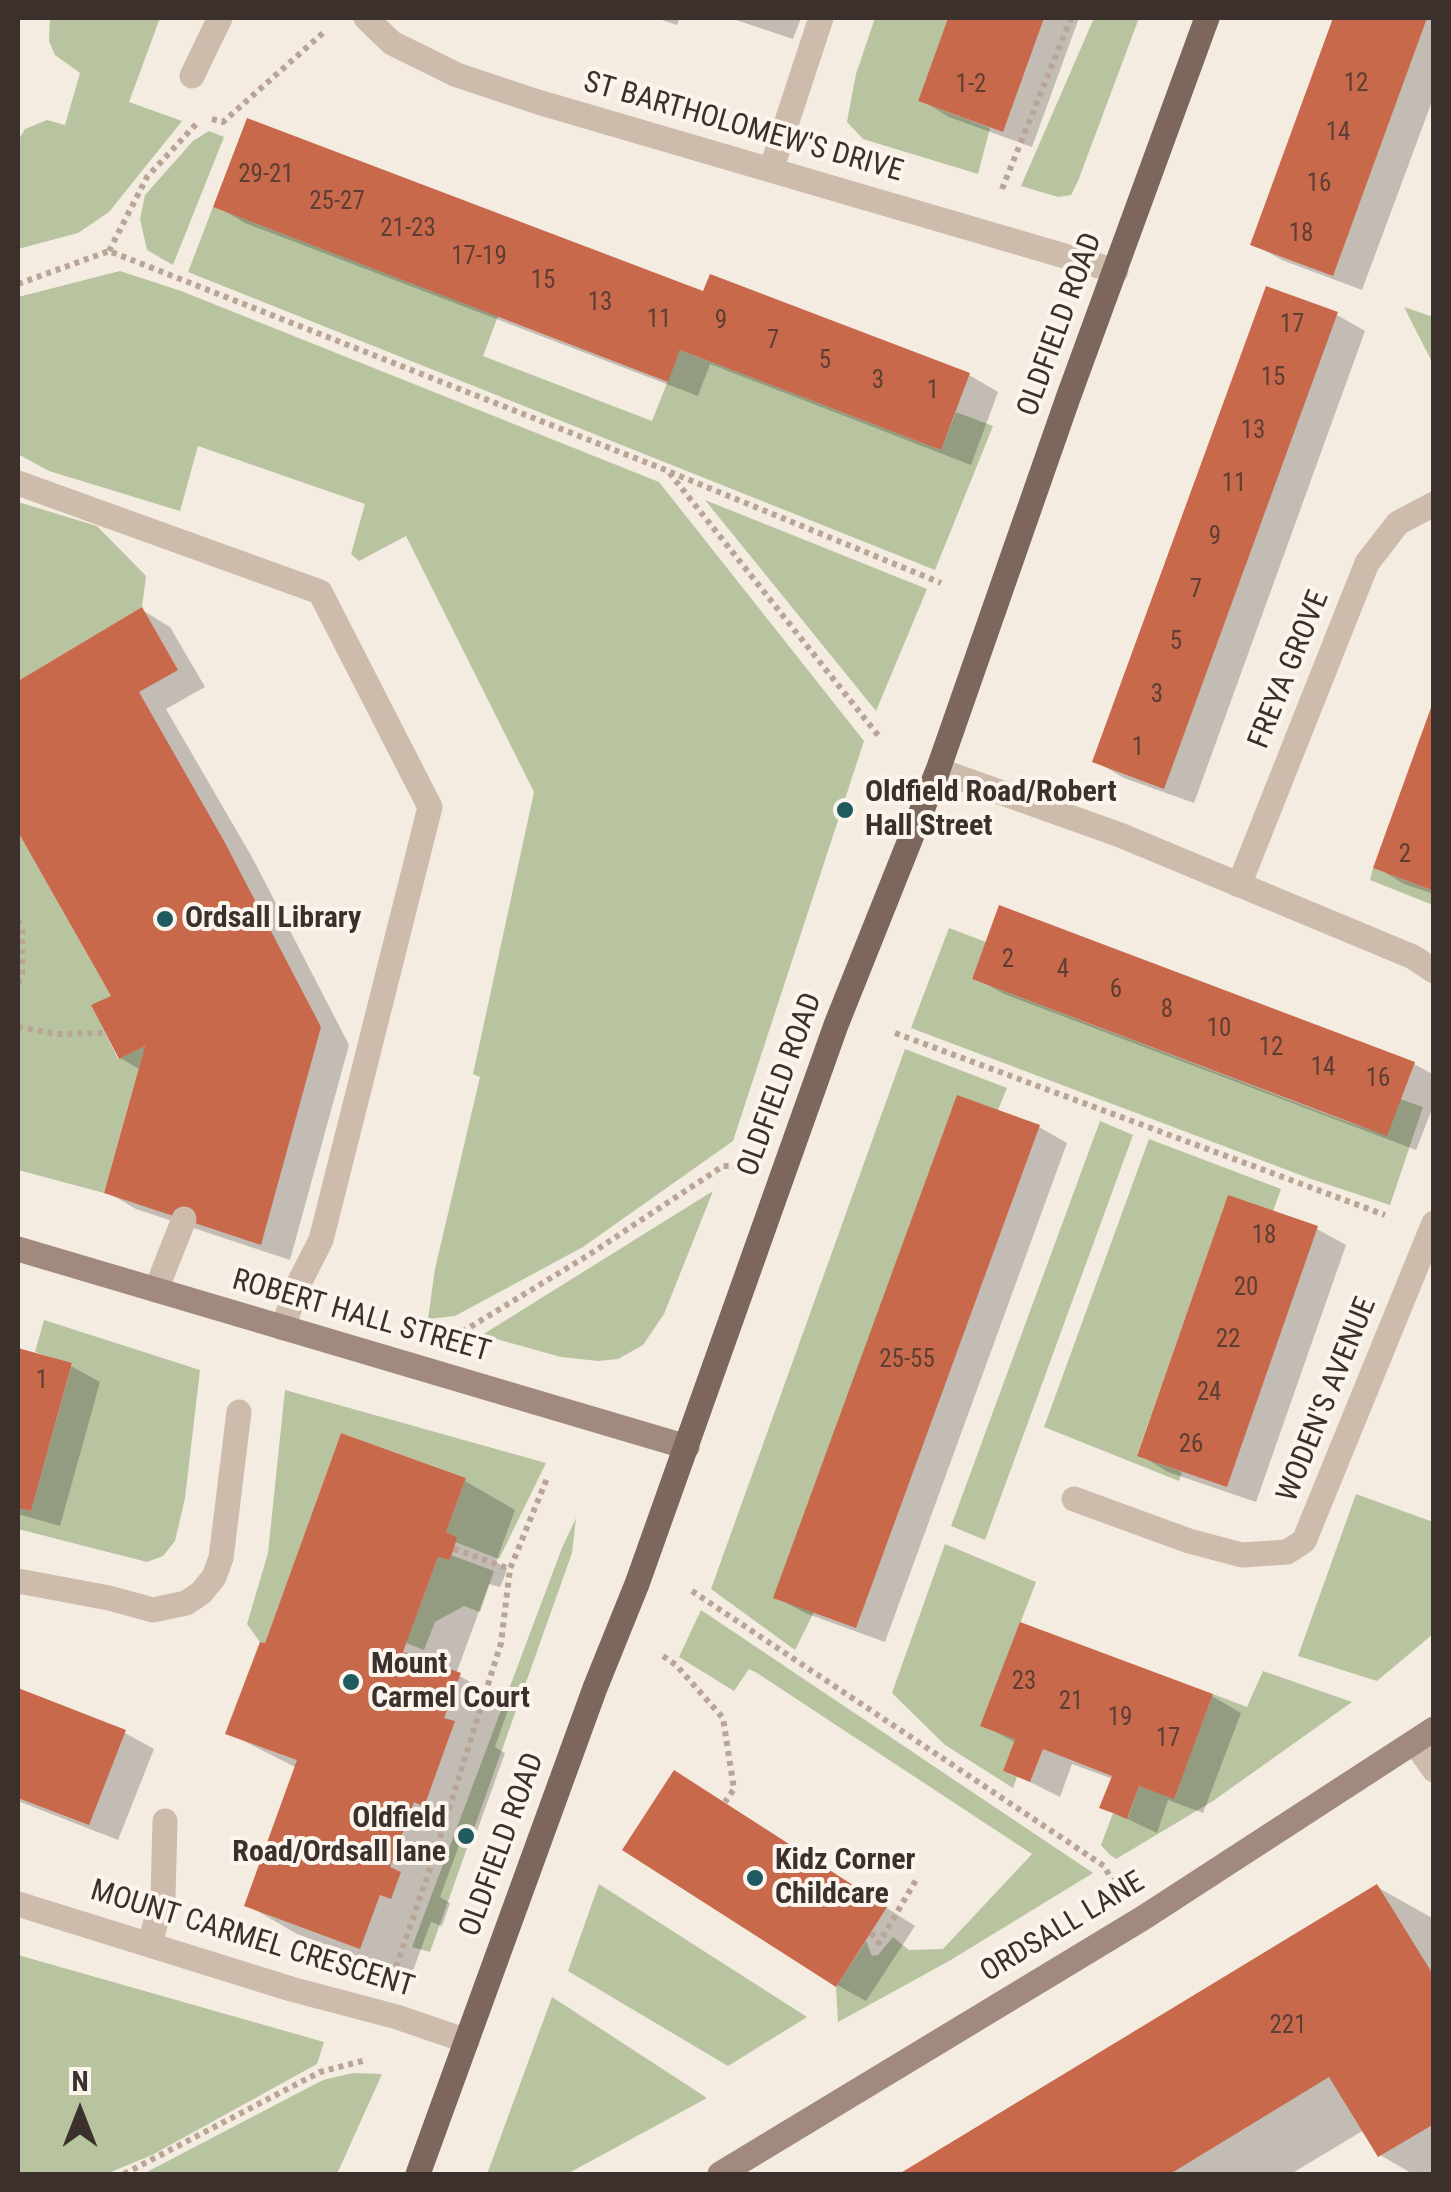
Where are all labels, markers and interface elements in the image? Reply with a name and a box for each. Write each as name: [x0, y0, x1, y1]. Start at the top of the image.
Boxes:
street label: ST BARTHOLOMEW'S DRIVE: [579, 65, 907, 191]
house number: 12: [1344, 70, 1368, 100]
house number: 1-2: [956, 71, 986, 101]
house number: 14: [1326, 119, 1350, 149]
house number: 29-21: [238, 161, 294, 191]
house number: 16: [1307, 170, 1331, 200]
house number: 25-27: [309, 188, 365, 218]
house number: 21-23: [380, 215, 436, 245]
house number: 18: [1289, 220, 1313, 250]
street label: OLDFIELD ROAD: [1011, 228, 1111, 422]
house number: 17-19: [451, 243, 507, 273]
house number: 15: [531, 267, 555, 297]
house number: 13: [588, 289, 612, 319]
house number: 11: [647, 306, 671, 336]
house number: 9: [715, 307, 727, 337]
house number: 17: [1280, 311, 1304, 341]
house number: 7: [767, 327, 779, 357]
house number: 5: [819, 347, 831, 377]
house number: 15: [1261, 364, 1285, 394]
house number: 3: [872, 367, 884, 397]
house number: 1: [927, 377, 939, 407]
house number: 13: [1241, 417, 1265, 447]
house number: 11: [1222, 470, 1246, 500]
house number: 9: [1209, 523, 1221, 553]
house number: 7: [1190, 576, 1202, 606]
street label: FREYA GROVE: [1242, 586, 1338, 754]
house number: 5: [1170, 628, 1182, 658]
house number: 3: [1151, 681, 1163, 711]
house number: 1: [1132, 734, 1144, 764]
place label: Oldfield Road/Robert Hall Street: [865, 775, 1117, 846]
marker: Oldfield Road/Robert Hall Street: [834, 799, 856, 821]
house number: 2: [1399, 841, 1411, 871]
place label: Ordsall Library: [185, 901, 361, 937]
marker: Ordsall Library: [154, 908, 176, 930]
house number: 2: [1002, 946, 1014, 976]
house number: 4: [1057, 956, 1069, 986]
house number: 6: [1110, 976, 1122, 1006]
street label: OLDFIELD ROAD: [731, 988, 831, 1182]
house number: 8: [1161, 996, 1173, 1026]
house number: 10: [1207, 1015, 1231, 1045]
house number: 12: [1259, 1034, 1283, 1064]
house number: 14: [1311, 1054, 1335, 1084]
house number: 16: [1366, 1065, 1390, 1095]
house number: 18: [1252, 1222, 1276, 1252]
street label: ROBERT HALL STREET: [228, 1263, 494, 1371]
house number: 20: [1234, 1274, 1258, 1304]
street label: WODEN'S AVENUE: [1271, 1293, 1385, 1507]
house number: 22: [1216, 1326, 1240, 1356]
house number: 25-55: [879, 1346, 935, 1376]
house number: 1: [36, 1367, 48, 1397]
house number: 24: [1197, 1379, 1221, 1409]
house number: 26: [1179, 1431, 1203, 1461]
place label: Mount Carmel Court: [371, 1647, 530, 1718]
house number: 23: [1012, 1668, 1036, 1698]
marker: Mount Carmel Court: [340, 1671, 362, 1693]
house number: 21: [1059, 1688, 1083, 1718]
house number: 19: [1108, 1704, 1132, 1734]
house number: 17: [1156, 1725, 1180, 1755]
street label: OLDFIELD ROAD: [453, 1748, 553, 1942]
place label: Oldfield Road/Ordsall lane: [232, 1801, 446, 1872]
marker: Oldfield Road/Ordsall lane: [455, 1825, 477, 1847]
place label: Kidz Corner Childcare: [775, 1843, 916, 1914]
street label: ORDSALL LANE: [975, 1865, 1151, 1991]
marker: Kidz Corner Childcare: [744, 1867, 766, 1889]
street label: MOUNT CARMEL CRESCENT: [86, 1874, 418, 2006]
house number: 221: [1269, 2012, 1307, 2042]
north arrow: [30, 2062, 130, 2162]
text: N: [71, 2065, 89, 2098]

